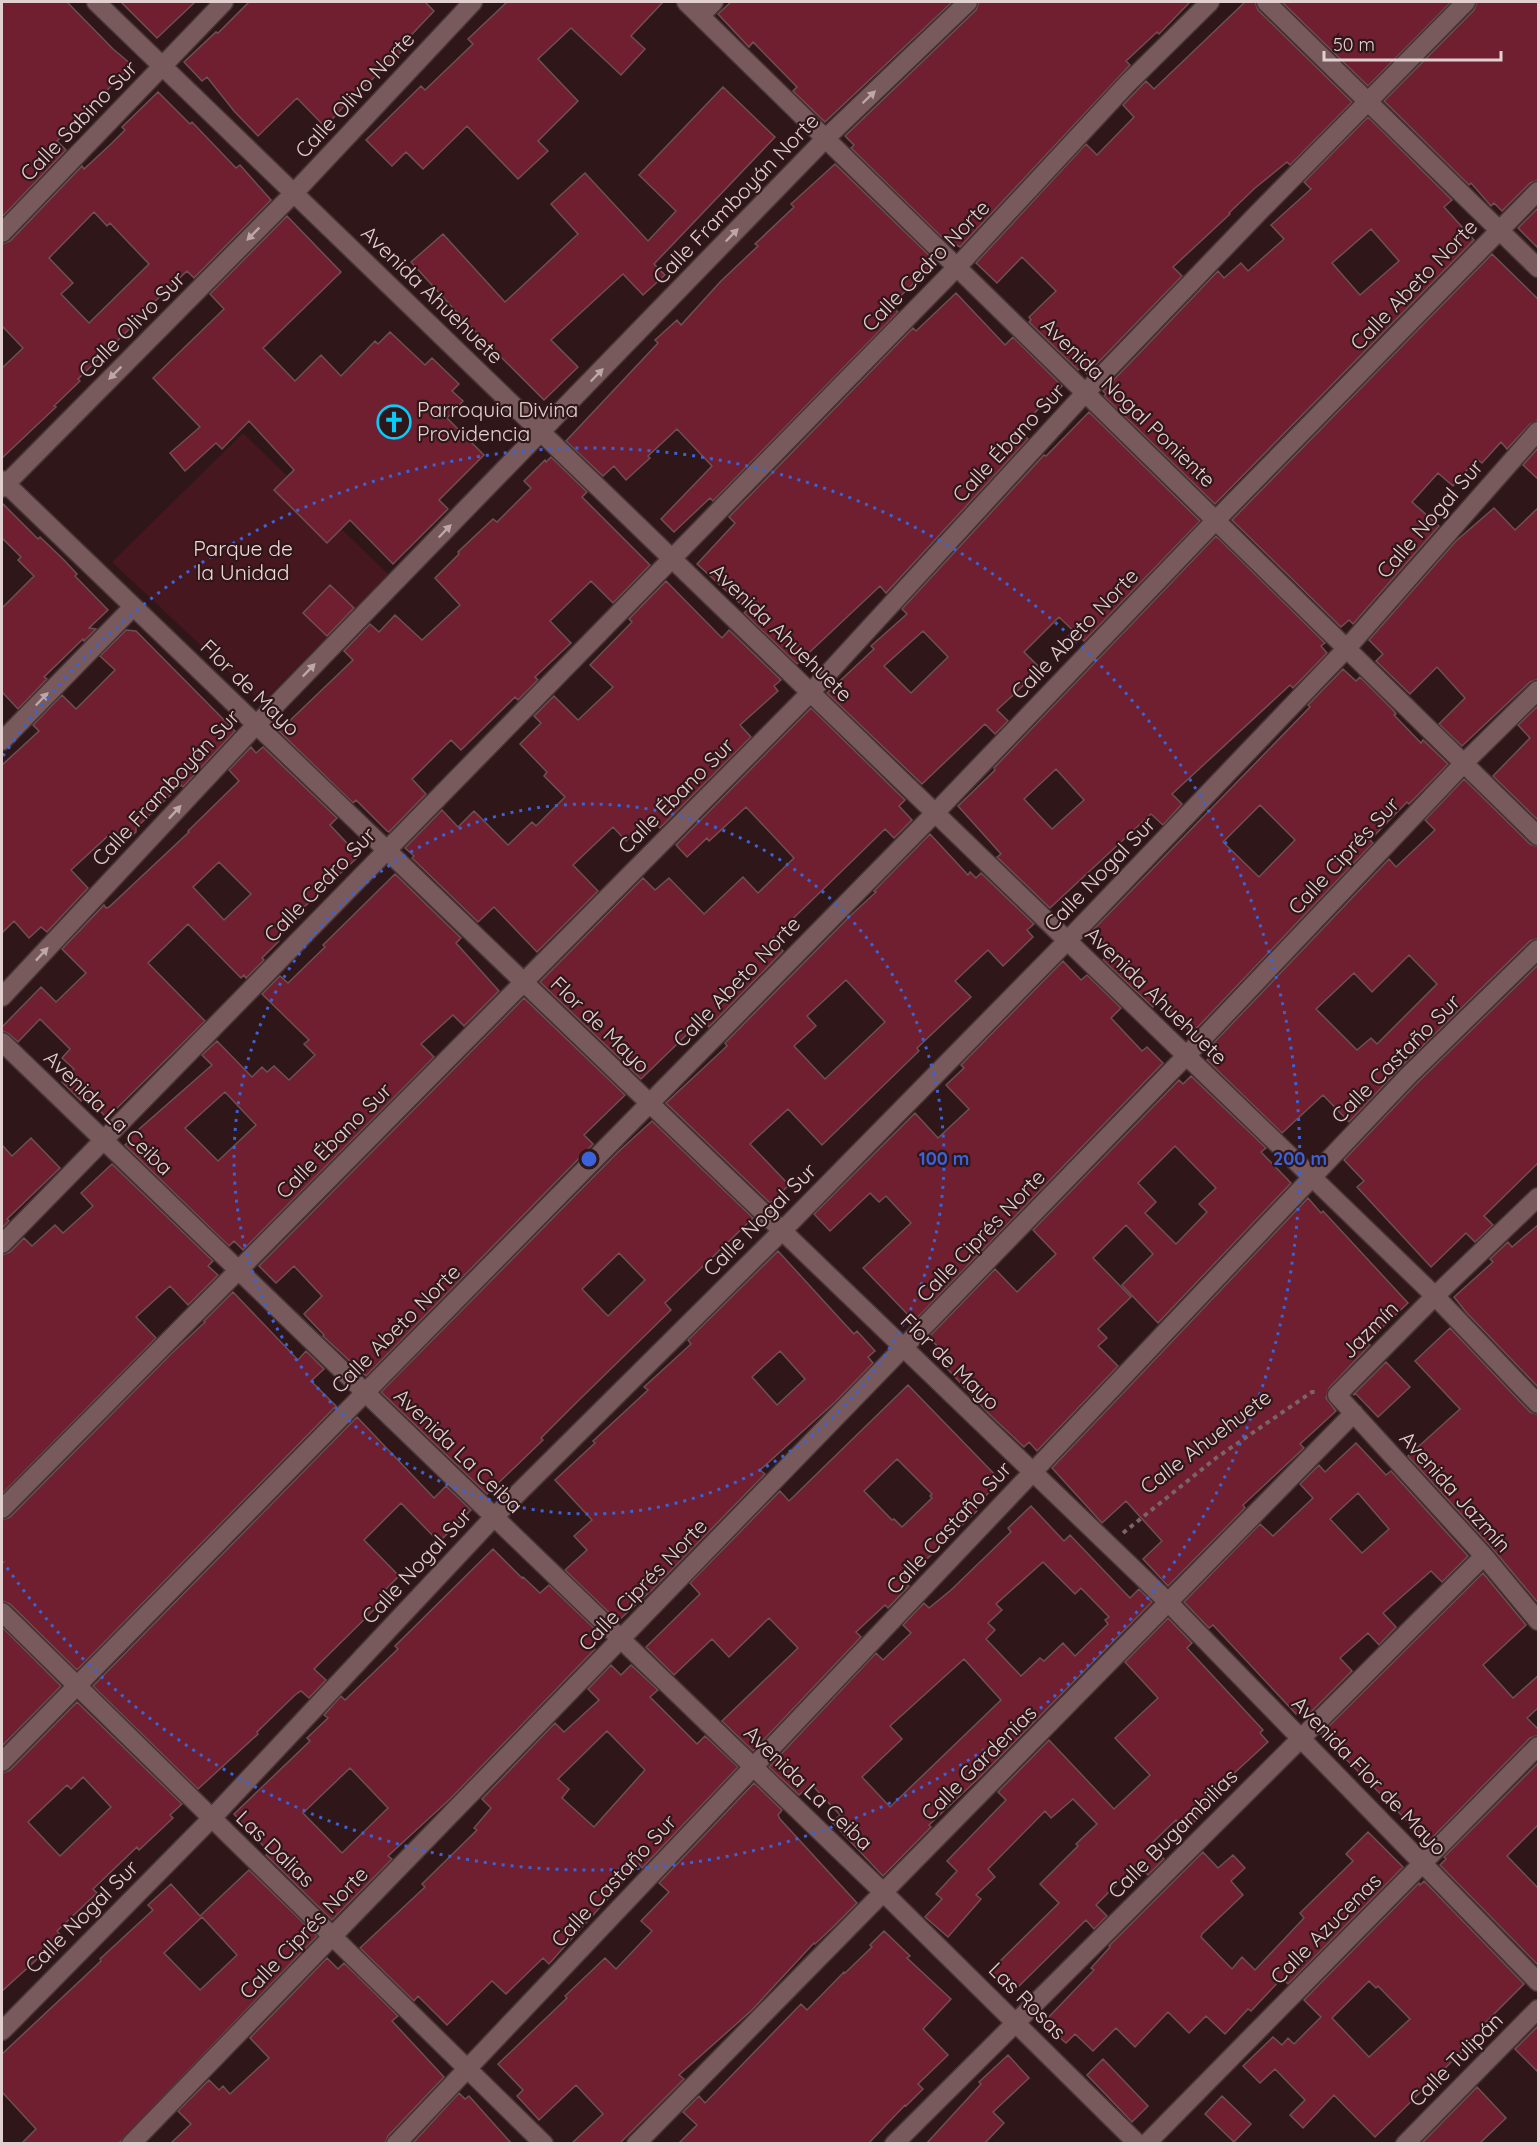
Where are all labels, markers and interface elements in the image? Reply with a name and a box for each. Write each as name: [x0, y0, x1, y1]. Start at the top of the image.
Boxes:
scale bar: [1324, 24, 1501, 62]
street label: Calle Olivo Norte: [289, 26, 419, 163]
text: 50 m: [1333, 33, 1375, 56]
street label: Calle Sabino Sur: [14, 55, 142, 186]
one-way arrow: [862, 90, 876, 104]
street label: Calle Framboyán Norte: [647, 107, 824, 289]
street label: Calle Cedro Norte: [856, 194, 995, 336]
street label: Calle Abeto Norte: [1344, 213, 1482, 355]
street label: Avenida Ahuehuete: [356, 220, 509, 369]
one-way arrow: [246, 227, 260, 241]
one-way arrow: [725, 229, 739, 243]
street label: Calle Olivo Sur: [73, 266, 190, 383]
street label: Avenida Nogal Poniente: [1036, 312, 1221, 492]
one-way arrow: [108, 366, 123, 380]
one-way arrow: [589, 369, 603, 383]
street label: Calle Ébano Sur: [946, 377, 1070, 507]
place label: Parroquia Divina Providencia: [417, 396, 578, 446]
church icon: Parroquia Divina Providencia: [376, 404, 412, 440]
street label: Calle Nogal Sur: [1370, 453, 1488, 583]
one-way arrow: [438, 524, 452, 538]
park label: Parque de la Unidad: [193, 535, 293, 585]
street label: Avenida Ahuehuete: [705, 558, 858, 707]
street label: Calle Abeto Norte: [1005, 562, 1143, 704]
street label: Flor de Mayo: [196, 633, 306, 741]
one-way arrow: [302, 664, 316, 678]
one-way arrow: [35, 692, 49, 706]
street label: Calle Framboyán Sur: [86, 704, 245, 871]
street label: Calle Ébano Sur: [612, 732, 739, 859]
street label: Calle Ciprés Sur: [1282, 791, 1404, 920]
one-way arrow: [168, 804, 182, 819]
street label: Calle Nogal Sur: [1038, 810, 1161, 936]
street label: Calle Cedro Sur: [258, 821, 381, 947]
street label: Calle Abeto Norte: [667, 910, 805, 1052]
street label: Avenida Ahuehuete: [1080, 921, 1233, 1070]
one-way arrow: [34, 947, 48, 961]
street label: Flor de Mayo: [546, 970, 656, 1078]
street label: Calle Castaño Sur: [1325, 988, 1465, 1128]
street label: Avenida La Ceiba: [39, 1044, 178, 1180]
street label: Calle Ébano Sur: [270, 1077, 397, 1204]
text: 100 m: [919, 1147, 969, 1170]
text: 200 m: [1273, 1147, 1327, 1170]
centre of rings: [579, 1149, 599, 1169]
street label: Calle Nogal Sur: [697, 1157, 821, 1281]
street label: Calle Ciprés Norte: [910, 1164, 1050, 1307]
street label: Calle Abeto Norte: [325, 1258, 465, 1398]
street label: Jazmín: [1335, 1295, 1403, 1363]
street label: Flor de Mayo: [896, 1307, 1006, 1415]
street label: Avenida La Ceiba: [389, 1382, 528, 1518]
street label: Calle Ahuehuete: [1135, 1383, 1276, 1499]
street label: Avenida Jazmín: [1394, 1425, 1517, 1557]
street label: Calle Castaño Sur: [880, 1456, 1016, 1599]
street label: Calle Nogal Sur: [356, 1502, 477, 1629]
street label: Calle Ciprés Norte: [572, 1513, 712, 1656]
street label: Avenida Flor de Mayo: [1287, 1690, 1453, 1860]
street label: Calle Gardenias: [915, 1699, 1041, 1825]
street label: Avenida La Ceiba: [739, 1719, 878, 1855]
street label: Calle Bugambilias: [1102, 1763, 1243, 1904]
street label: Las Dalias: [231, 1804, 320, 1892]
street label: Calle Castaño Sur: [545, 1809, 681, 1952]
street label: Calle Nogal Sur: [19, 1854, 143, 1978]
street label: Calle Ciprés Norte: [233, 1861, 373, 2004]
street label: Calle Azucenas: [1264, 1867, 1386, 1989]
street label: Las Rosas: [984, 1956, 1072, 2044]
street label: Calle Tulipán: [1403, 2007, 1508, 2112]

